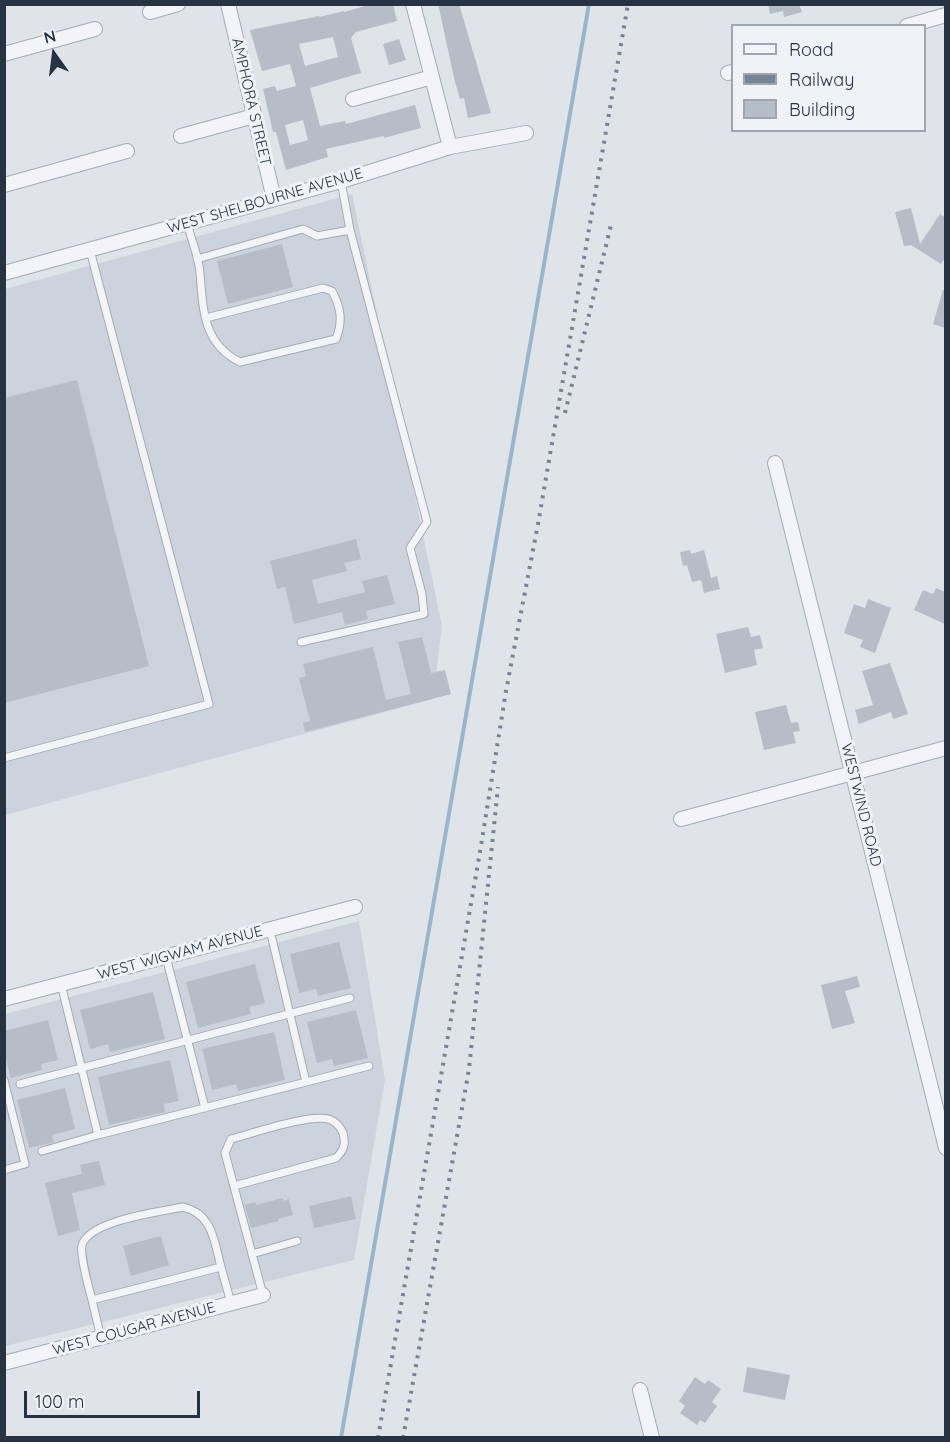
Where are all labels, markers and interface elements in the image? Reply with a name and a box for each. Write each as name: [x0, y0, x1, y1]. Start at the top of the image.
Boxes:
north arrow: [24, 24, 84, 84]
legend: [731, 24, 926, 132]
text: N: [42, 25, 58, 48]
street label: AMPHORA STREET: [228, 36, 274, 168]
text: Road: [789, 38, 834, 61]
text: Railway: [789, 68, 855, 91]
text: Building: [789, 98, 855, 121]
street label: WEST SHELBOURNE AVENUE: [165, 164, 365, 238]
street label: WESTWIND ROAD: [837, 741, 885, 869]
street label: WEST WIGWAM AVENUE: [95, 922, 265, 984]
street label: WEST COUGAR AVENUE: [51, 1299, 217, 1359]
scale bar: [27, 1379, 202, 1417]
text: 100 m: [35, 1390, 84, 1413]

